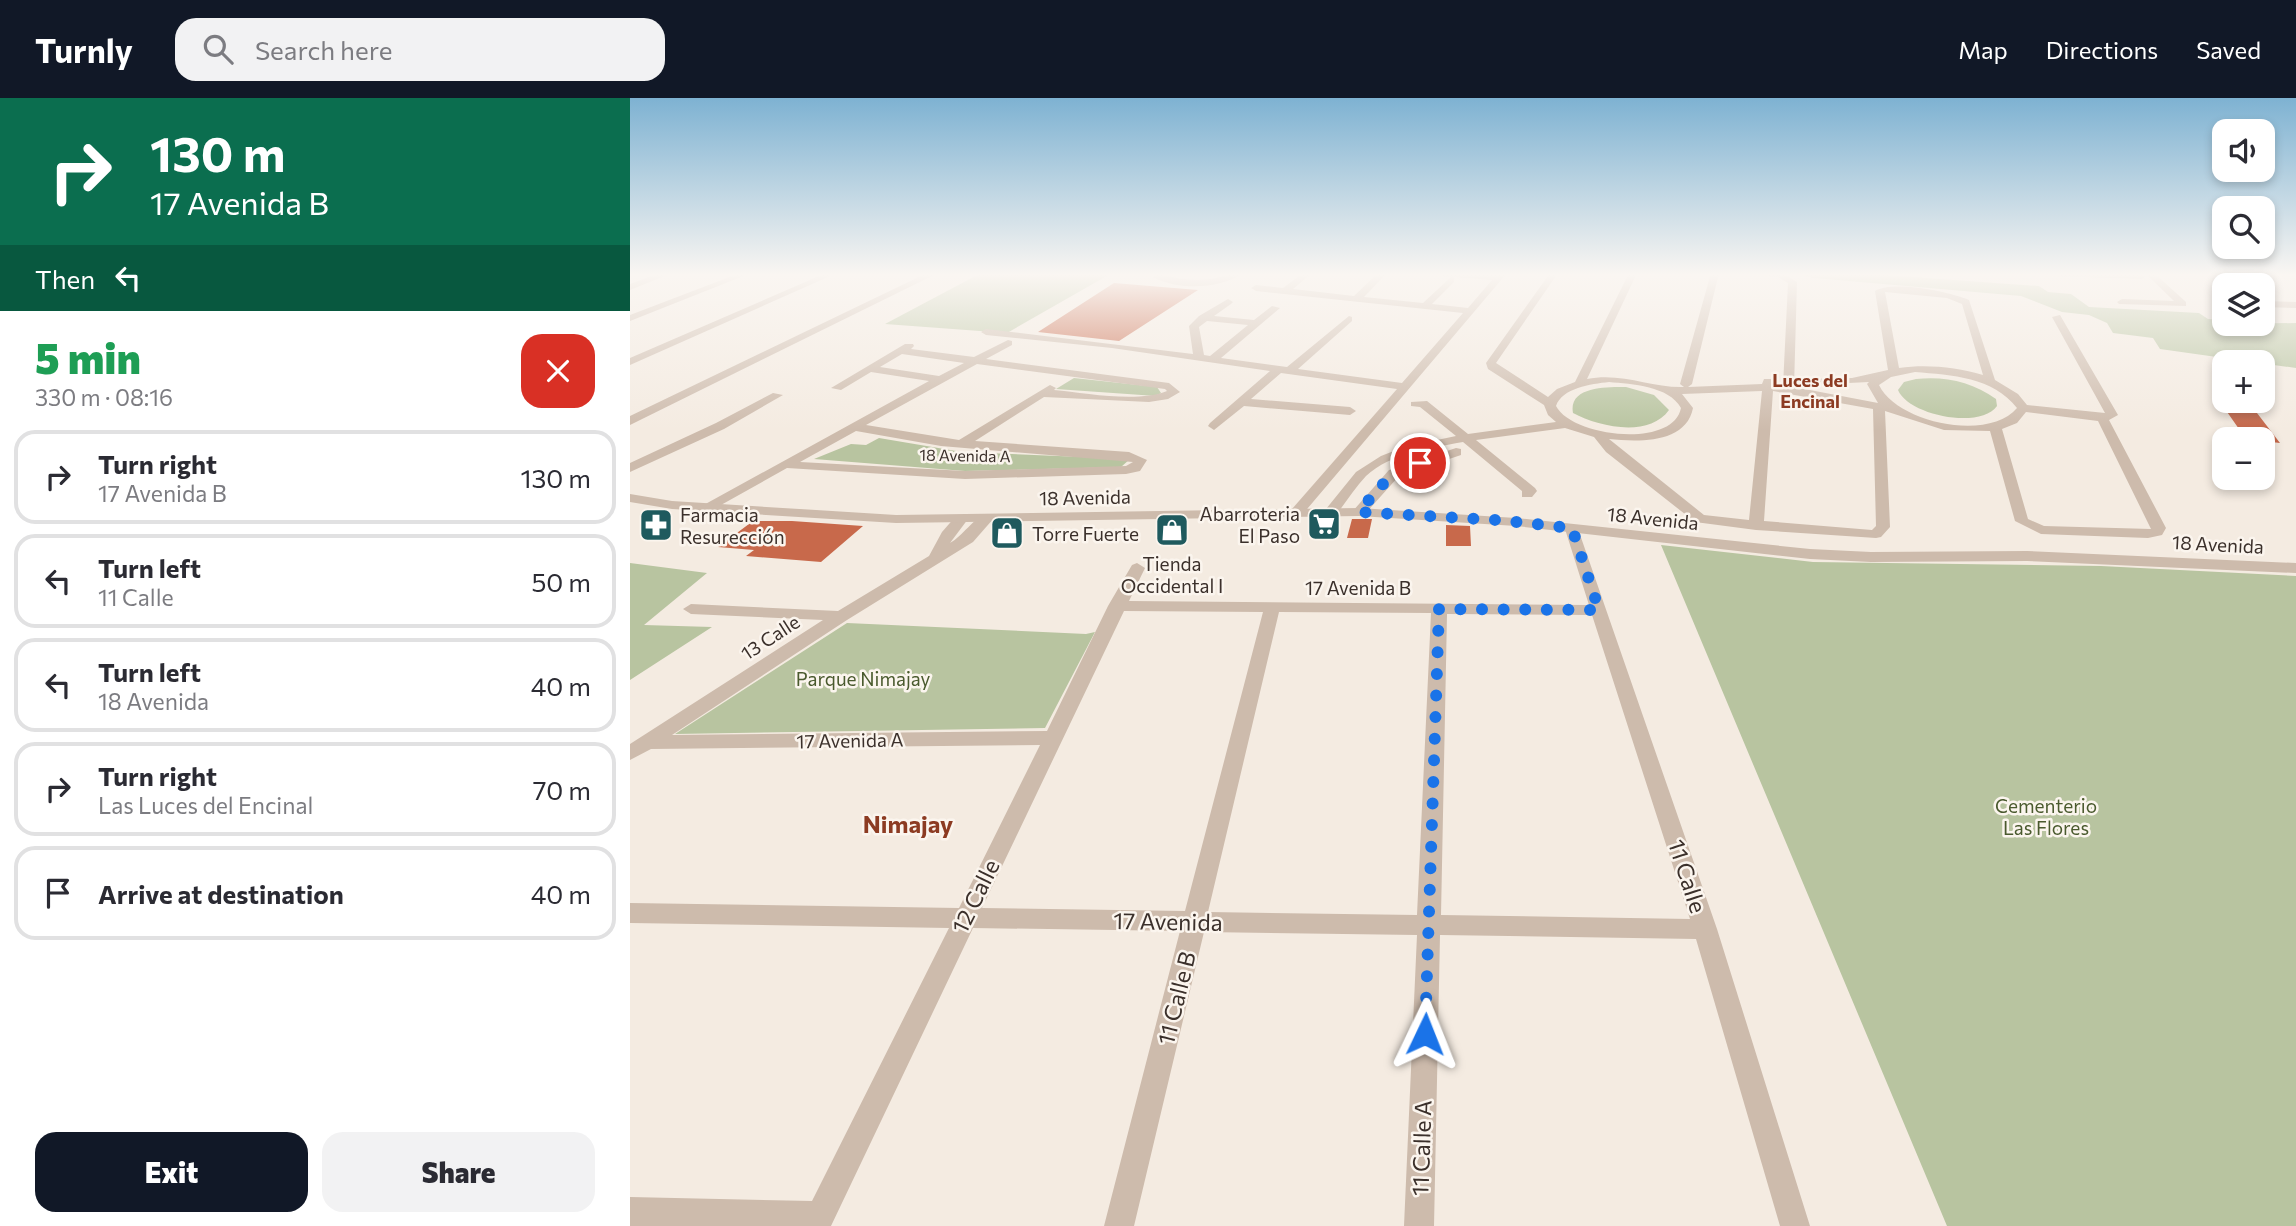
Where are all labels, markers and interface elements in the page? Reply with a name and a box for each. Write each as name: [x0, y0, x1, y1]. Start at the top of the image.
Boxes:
search box: [175, 18, 665, 81]
text: Turnly: [35, 29, 133, 70]
icon: search: [199, 30, 237, 68]
text: Search here: [255, 34, 392, 65]
text: Map: [1958, 35, 2008, 64]
text: Directions: [2046, 35, 2158, 64]
text: Saved: [2196, 35, 2261, 64]
map controls: [2212, 119, 2275, 490]
button: sound: [2212, 119, 2275, 182]
text: 130 m: [150, 122, 285, 182]
icon: right: [35, 126, 126, 217]
text: 17 Avenida B: [150, 182, 329, 222]
button: search: [2212, 196, 2275, 259]
icon: left: [109, 259, 147, 297]
text: Then: [35, 263, 95, 294]
button: layers: [2212, 273, 2275, 336]
text: 5 min: [35, 331, 141, 383]
button: close: [521, 334, 595, 408]
button: +: [2212, 350, 2275, 413]
district label: Luces del Encinal: [1772, 369, 1848, 412]
text: 330 m · 08:16: [35, 383, 173, 411]
button: −: [2212, 427, 2275, 490]
pin: [1390, 433, 1450, 493]
icon: arrive: [1401, 444, 1439, 482]
street label: 18 Avenida A: [919, 445, 1011, 465]
text: Turn right: [98, 448, 217, 479]
icon: right: [39, 458, 77, 496]
text: 130 m: [520, 462, 591, 493]
text: 17 Avenida B: [98, 479, 227, 507]
street label: 18 Avenida: [1039, 485, 1131, 509]
place label: Abarroteria El Paso: [1200, 502, 1300, 547]
street label: 18 Avenida: [1606, 502, 1700, 534]
place label: Farmacia Resurección: [680, 503, 785, 548]
supermarket icon: Abarroteria El Paso: [1305, 505, 1343, 543]
pharmacy icon: Farmacia Resurección: [637, 506, 675, 544]
shop icon: Tienda Occidental I: [1153, 511, 1191, 549]
shop icon: Torre Fuerte: [988, 514, 1026, 552]
place label: Torre Fuerte: [1032, 522, 1139, 545]
street label: 18 Avenida: [2172, 530, 2264, 558]
text: Turn left: [98, 552, 201, 583]
place label: Tienda Occidental I: [1121, 552, 1223, 597]
icon: left: [39, 562, 77, 600]
text: 50 m: [531, 566, 591, 597]
street label: 17 Avenida B: [1305, 576, 1411, 599]
text: 11 Calle: [98, 583, 174, 611]
street label: 13 Calle: [736, 610, 804, 664]
text: Turn left: [98, 656, 201, 687]
icon: left: [39, 666, 77, 704]
park label: Parque Nimajay: [796, 667, 930, 690]
text: 40 m: [531, 670, 591, 701]
text: 18 Avenida: [98, 687, 209, 715]
street label: 17 Avenida A: [796, 728, 904, 752]
text: Turn right: [98, 760, 217, 791]
icon: right: [39, 770, 77, 808]
text: 70 m: [533, 774, 591, 805]
text: Las Luces del Encinal: [98, 791, 313, 819]
park label: Cementerio Las Flores: [1995, 794, 2097, 839]
district label: Nimajay: [863, 809, 953, 838]
street label: 11 Calle: [1663, 836, 1713, 916]
street label: 12 Calle: [945, 855, 1005, 937]
icon: arrive: [39, 874, 77, 912]
text: Arrive at destination: [98, 878, 344, 909]
text: 40 m: [531, 878, 591, 909]
street label: 17 Avenida: [1113, 906, 1223, 936]
street label: 11 Calle B: [1151, 949, 1201, 1047]
position arrow: [1388, 997, 1462, 1071]
street label: 11 Calle A: [1405, 1099, 1437, 1196]
button: Exit: [35, 1132, 308, 1212]
button: Share: [322, 1132, 595, 1212]

